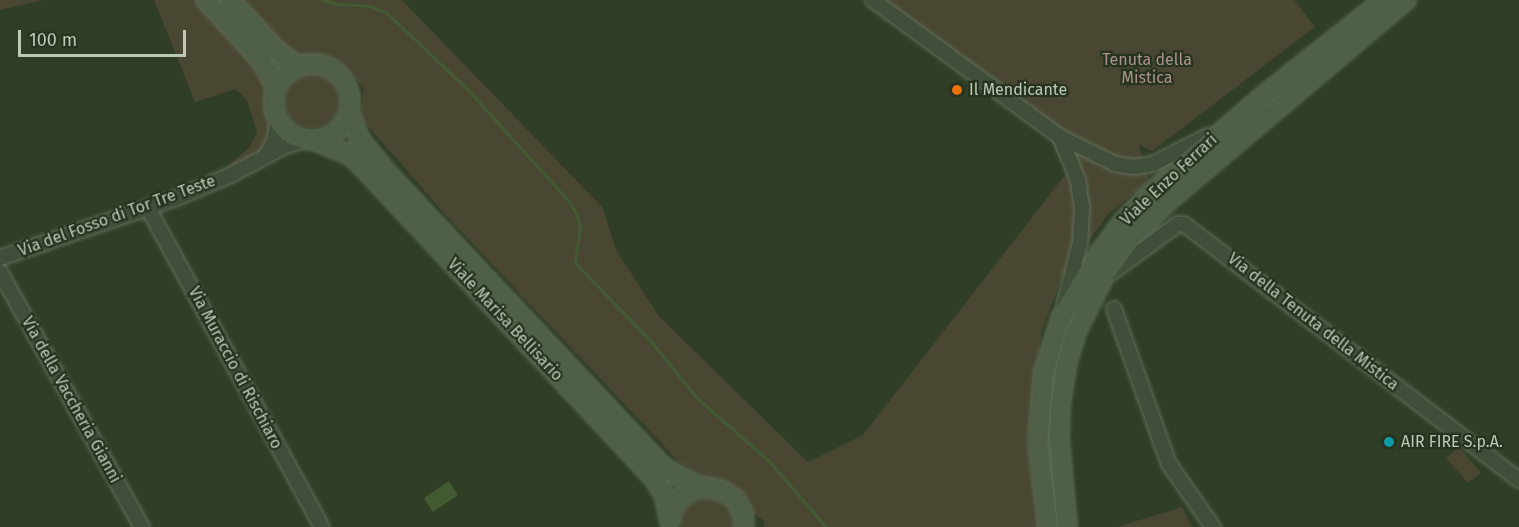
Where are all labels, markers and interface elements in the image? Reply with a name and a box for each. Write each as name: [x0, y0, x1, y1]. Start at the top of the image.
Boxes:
scale bar: [21, 18, 189, 56]
text: 100 m: [29, 29, 77, 51]
park label: Tenuta della Mistica: [1102, 50, 1192, 88]
place label: Il Mendicante: [969, 80, 1067, 100]
marker: Il Mendicante: [950, 83, 964, 97]
street label: Viale Enzo Ferrari: [1117, 130, 1221, 230]
street label: Via del Fosso di Tor Tre Teste: [16, 171, 218, 261]
street label: Via della Tenuta della Mistica: [1224, 249, 1402, 395]
street label: Viale Marisa Bellisario: [443, 255, 567, 385]
street label: Via Muraccio di Rischiaro: [184, 284, 286, 452]
street label: Via della Vaccheria Gianni: [17, 314, 125, 486]
place label: AIR FIRE S.p.A.: [1401, 432, 1503, 452]
marker: AIR FIRE S.p.A.: [1382, 435, 1396, 449]

